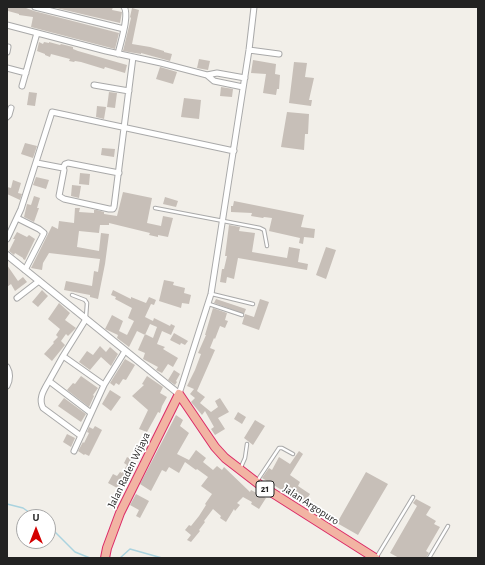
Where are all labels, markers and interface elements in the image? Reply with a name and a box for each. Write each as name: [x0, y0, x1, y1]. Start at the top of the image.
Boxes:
street label: Jalan Raden Wijaya: [105, 430, 153, 510]
road number: 21: [256, 481, 274, 497]
street label: Jalan Argopuro: [281, 482, 341, 528]
north arrow: [16, 509, 56, 549]
text: U: [32, 512, 40, 523]

